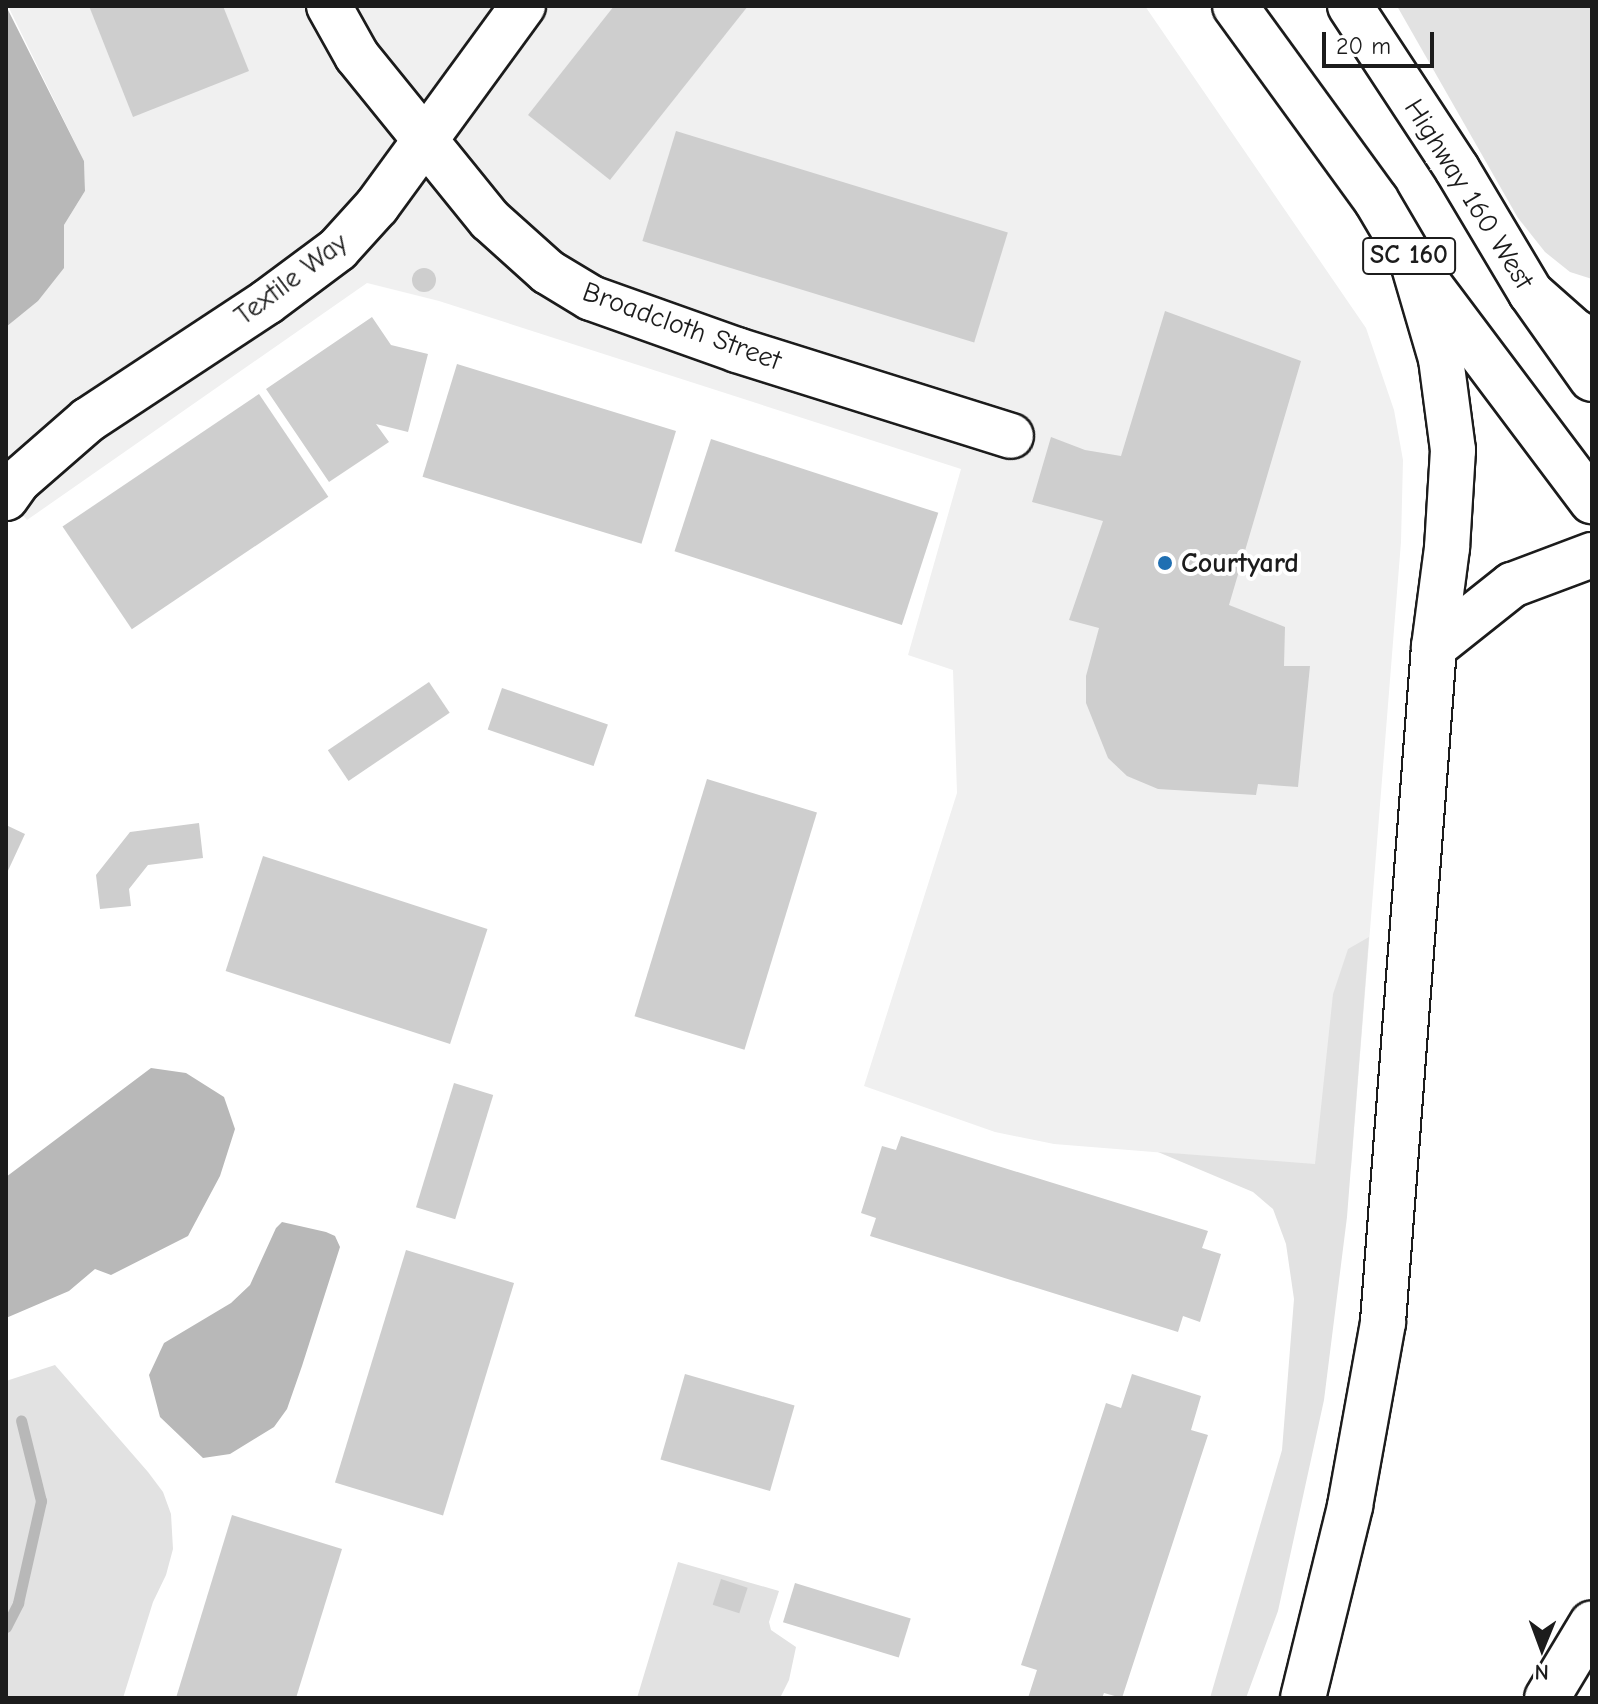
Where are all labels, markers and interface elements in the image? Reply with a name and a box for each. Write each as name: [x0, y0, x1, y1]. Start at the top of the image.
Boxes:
scale bar: [1326, 16, 1438, 66]
text: 20 m: [1336, 32, 1391, 60]
street label: Highway 160 West: [1397, 93, 1541, 295]
street label: Textile Way: [228, 226, 354, 332]
road number: SC 160: [1361, 234, 1457, 278]
street label: Broadcloth Street: [578, 275, 786, 377]
place label: Courtyard: [1181, 546, 1299, 580]
marker: Courtyard: [1156, 554, 1174, 572]
north arrow: [1502, 1608, 1582, 1688]
text: N: [1534, 1659, 1549, 1685]

